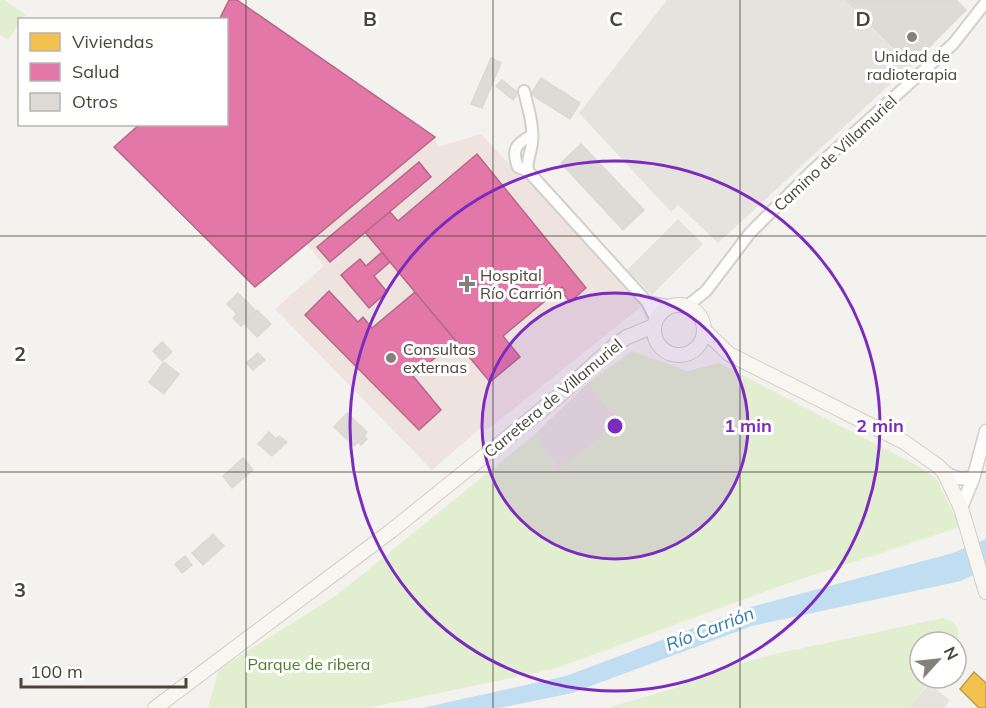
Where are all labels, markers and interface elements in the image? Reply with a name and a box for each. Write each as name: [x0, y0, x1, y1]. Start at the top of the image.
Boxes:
text: B: [363, 6, 377, 31]
text: C: [609, 6, 623, 31]
text: D: [855, 6, 871, 31]
legend: [18, 18, 228, 126]
text: Viviendas: [72, 30, 154, 53]
marker: Unidad de radioterapia: [905, 30, 919, 44]
place label: Unidad de radioterapia: [867, 46, 957, 84]
text: Salud: [72, 60, 119, 83]
text: Otros: [72, 90, 118, 113]
street label: Camino de Villamuriel: [769, 91, 901, 215]
place label: Hospital Río Carrión: [480, 265, 562, 303]
marker: Hospital Río Carrión: [458, 275, 476, 293]
street label: Carretera de Villamuriel: [480, 334, 626, 462]
place label: Consultas externas: [403, 339, 476, 377]
text: 2: [14, 341, 26, 366]
marker: Consultas externas: [384, 351, 398, 365]
text: 1 min: [724, 414, 772, 437]
text: 2 min: [856, 414, 904, 437]
centre of rings: [605, 416, 625, 436]
text: 3: [14, 577, 26, 602]
water label: Río Carrión: [662, 601, 757, 656]
north arrow: [908, 630, 968, 690]
text: N: [940, 643, 963, 663]
scale bar: [21, 651, 186, 689]
park label: Parque de ribera: [248, 654, 370, 674]
text: 100 m: [30, 660, 83, 683]

